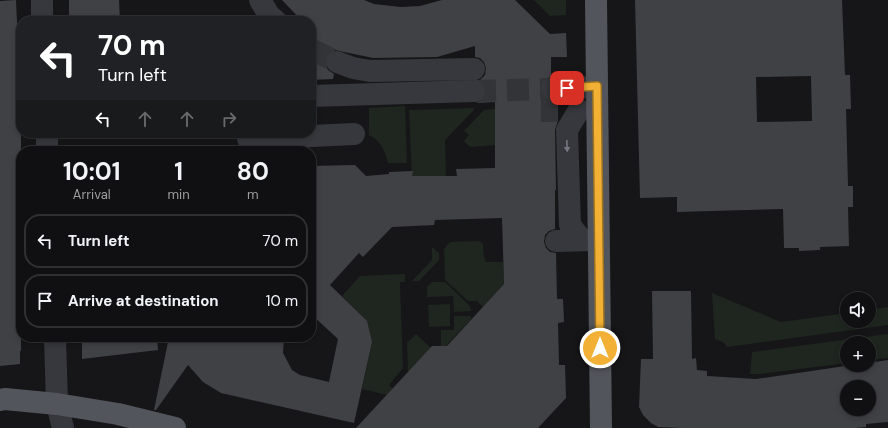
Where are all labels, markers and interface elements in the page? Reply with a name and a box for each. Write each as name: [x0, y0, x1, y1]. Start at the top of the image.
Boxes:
text: 70 m: [98, 27, 166, 64]
icon: left: [32, 32, 84, 84]
text: Turn left: [98, 63, 167, 87]
pin: [550, 71, 584, 105]
icon: arrive: [556, 77, 578, 99]
icon: left: [92, 108, 114, 130]
icon: ahead: [134, 108, 156, 130]
icon: ahead: [176, 108, 198, 130]
icon: right: [218, 108, 240, 130]
one-way arrow: [564, 140, 570, 153]
text: 10:01: [63, 156, 120, 187]
text: 1: [174, 156, 183, 187]
text: 80: [237, 156, 269, 187]
text: Arrival: [73, 186, 111, 203]
text: min: [168, 186, 190, 203]
text: m: [247, 186, 259, 203]
icon: left: [34, 230, 56, 252]
text: Turn left: [68, 231, 129, 251]
text: 70 m: [263, 231, 298, 251]
icon: arrive: [34, 290, 56, 312]
text: Arrive at destination: [68, 291, 219, 311]
text: 10 m: [266, 291, 298, 311]
map controls: [840, 292, 876, 416]
button: sound: [840, 292, 876, 328]
position arrow: [579, 327, 621, 369]
button: +: [840, 336, 876, 372]
button: −: [840, 380, 876, 416]

